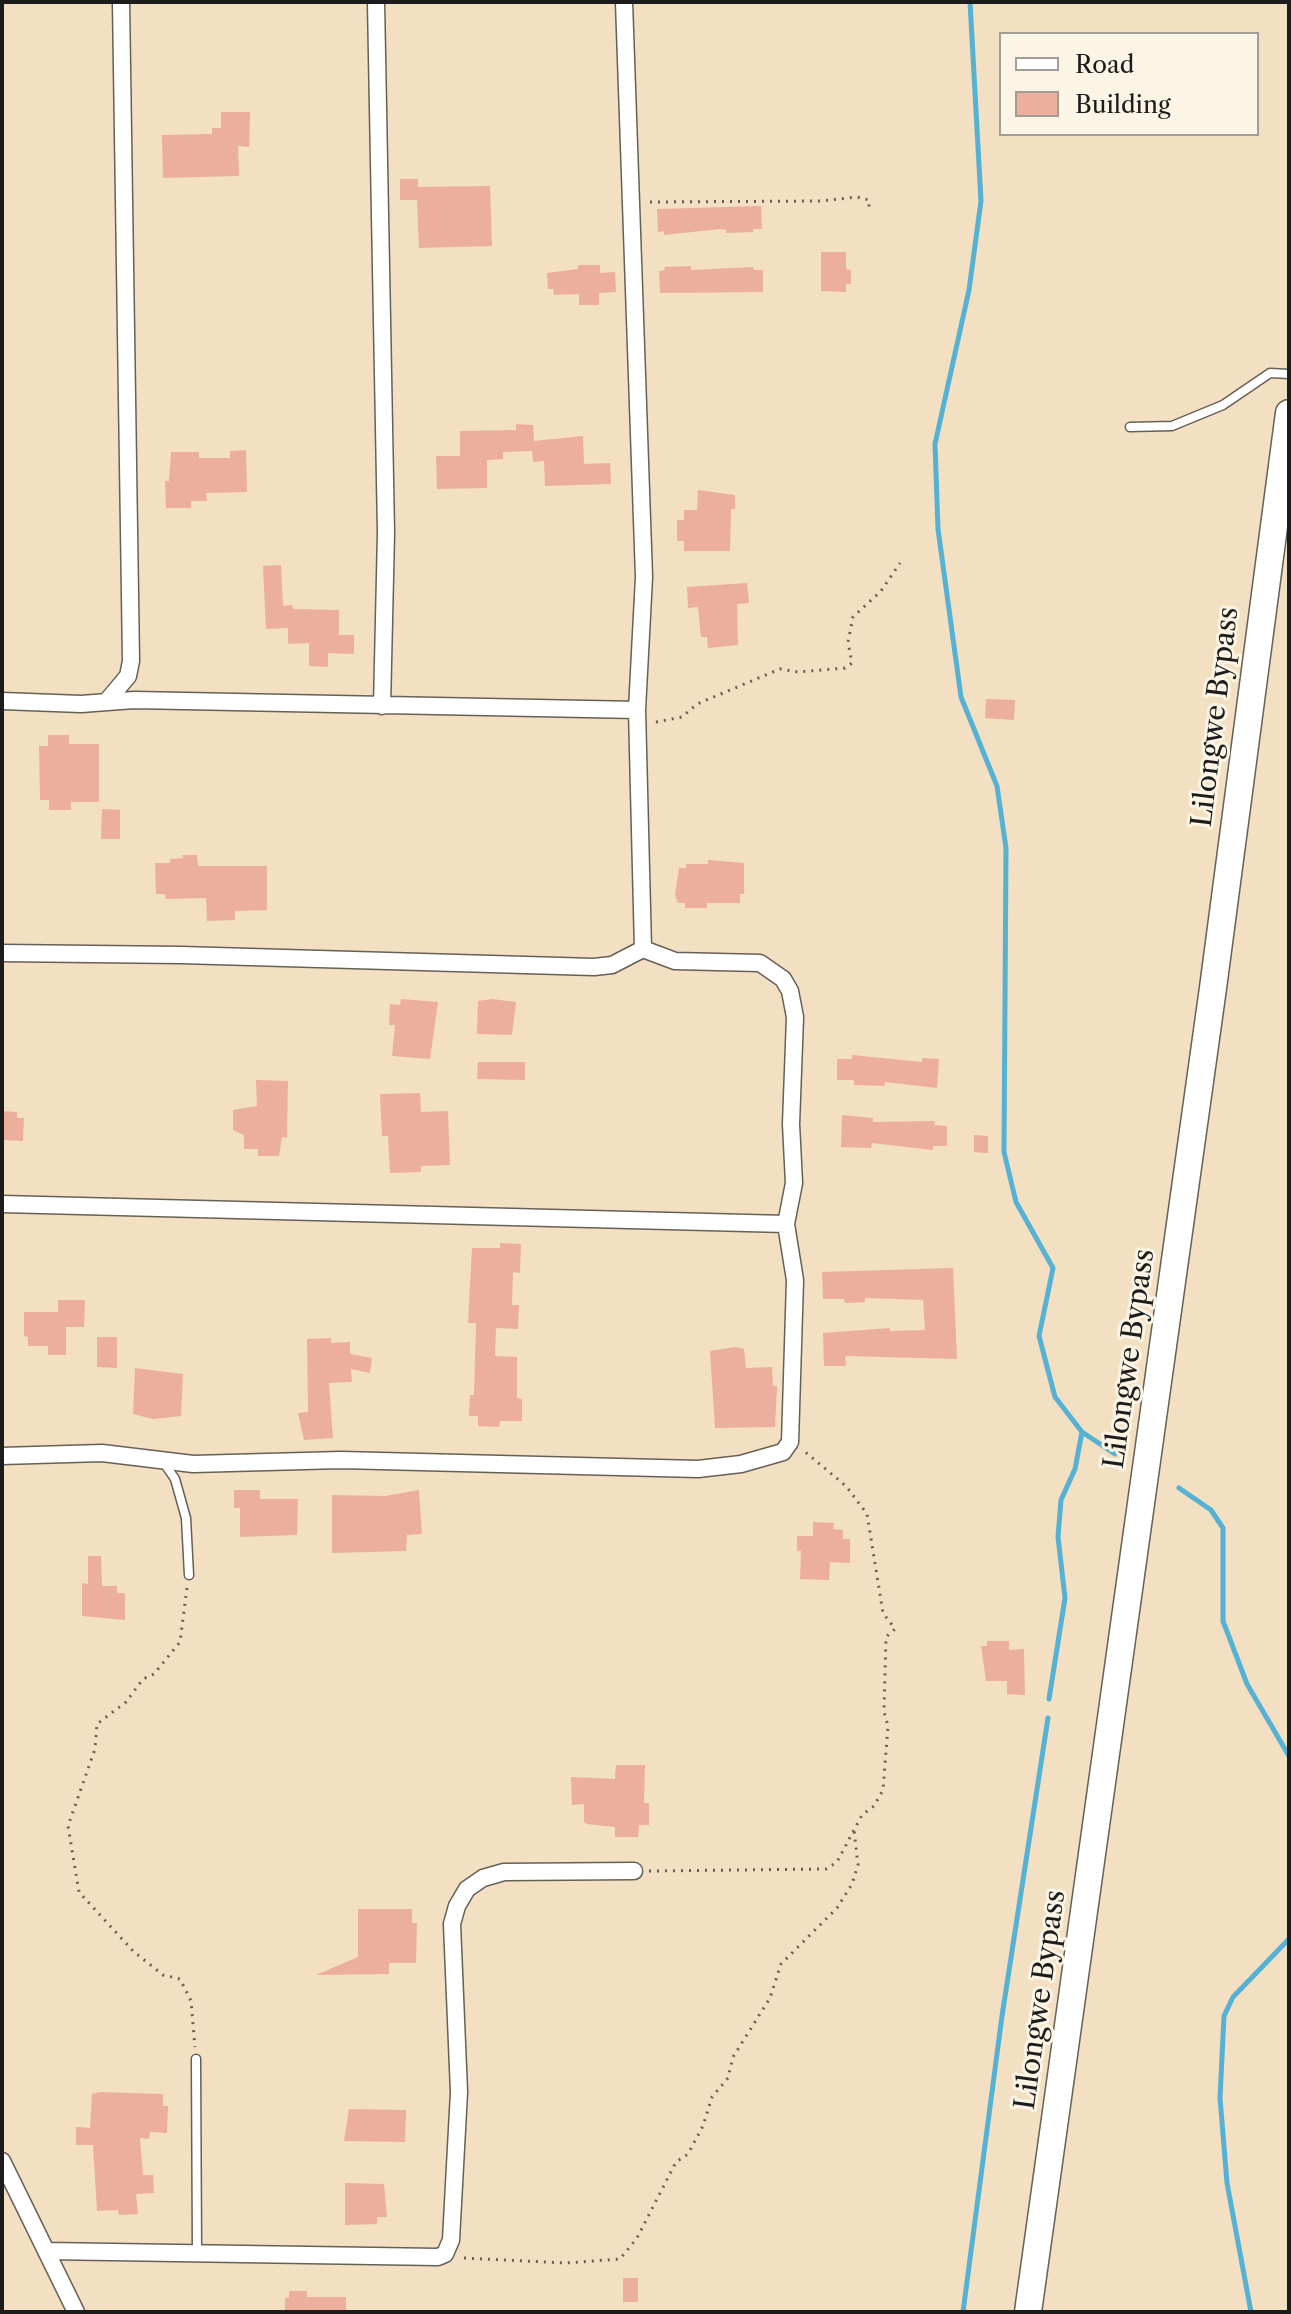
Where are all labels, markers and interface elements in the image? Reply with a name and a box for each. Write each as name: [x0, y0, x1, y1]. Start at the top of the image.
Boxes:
legend: [999, 32, 1259, 136]
text: Road: [1075, 50, 1134, 79]
text: Building: [1075, 90, 1171, 119]
street label: Lilongwe Bypass: [1186, 605, 1246, 829]
street label: Lilongwe Bypass: [1098, 1247, 1162, 1471]
street label: Lilongwe Bypass: [1009, 1888, 1073, 2112]

